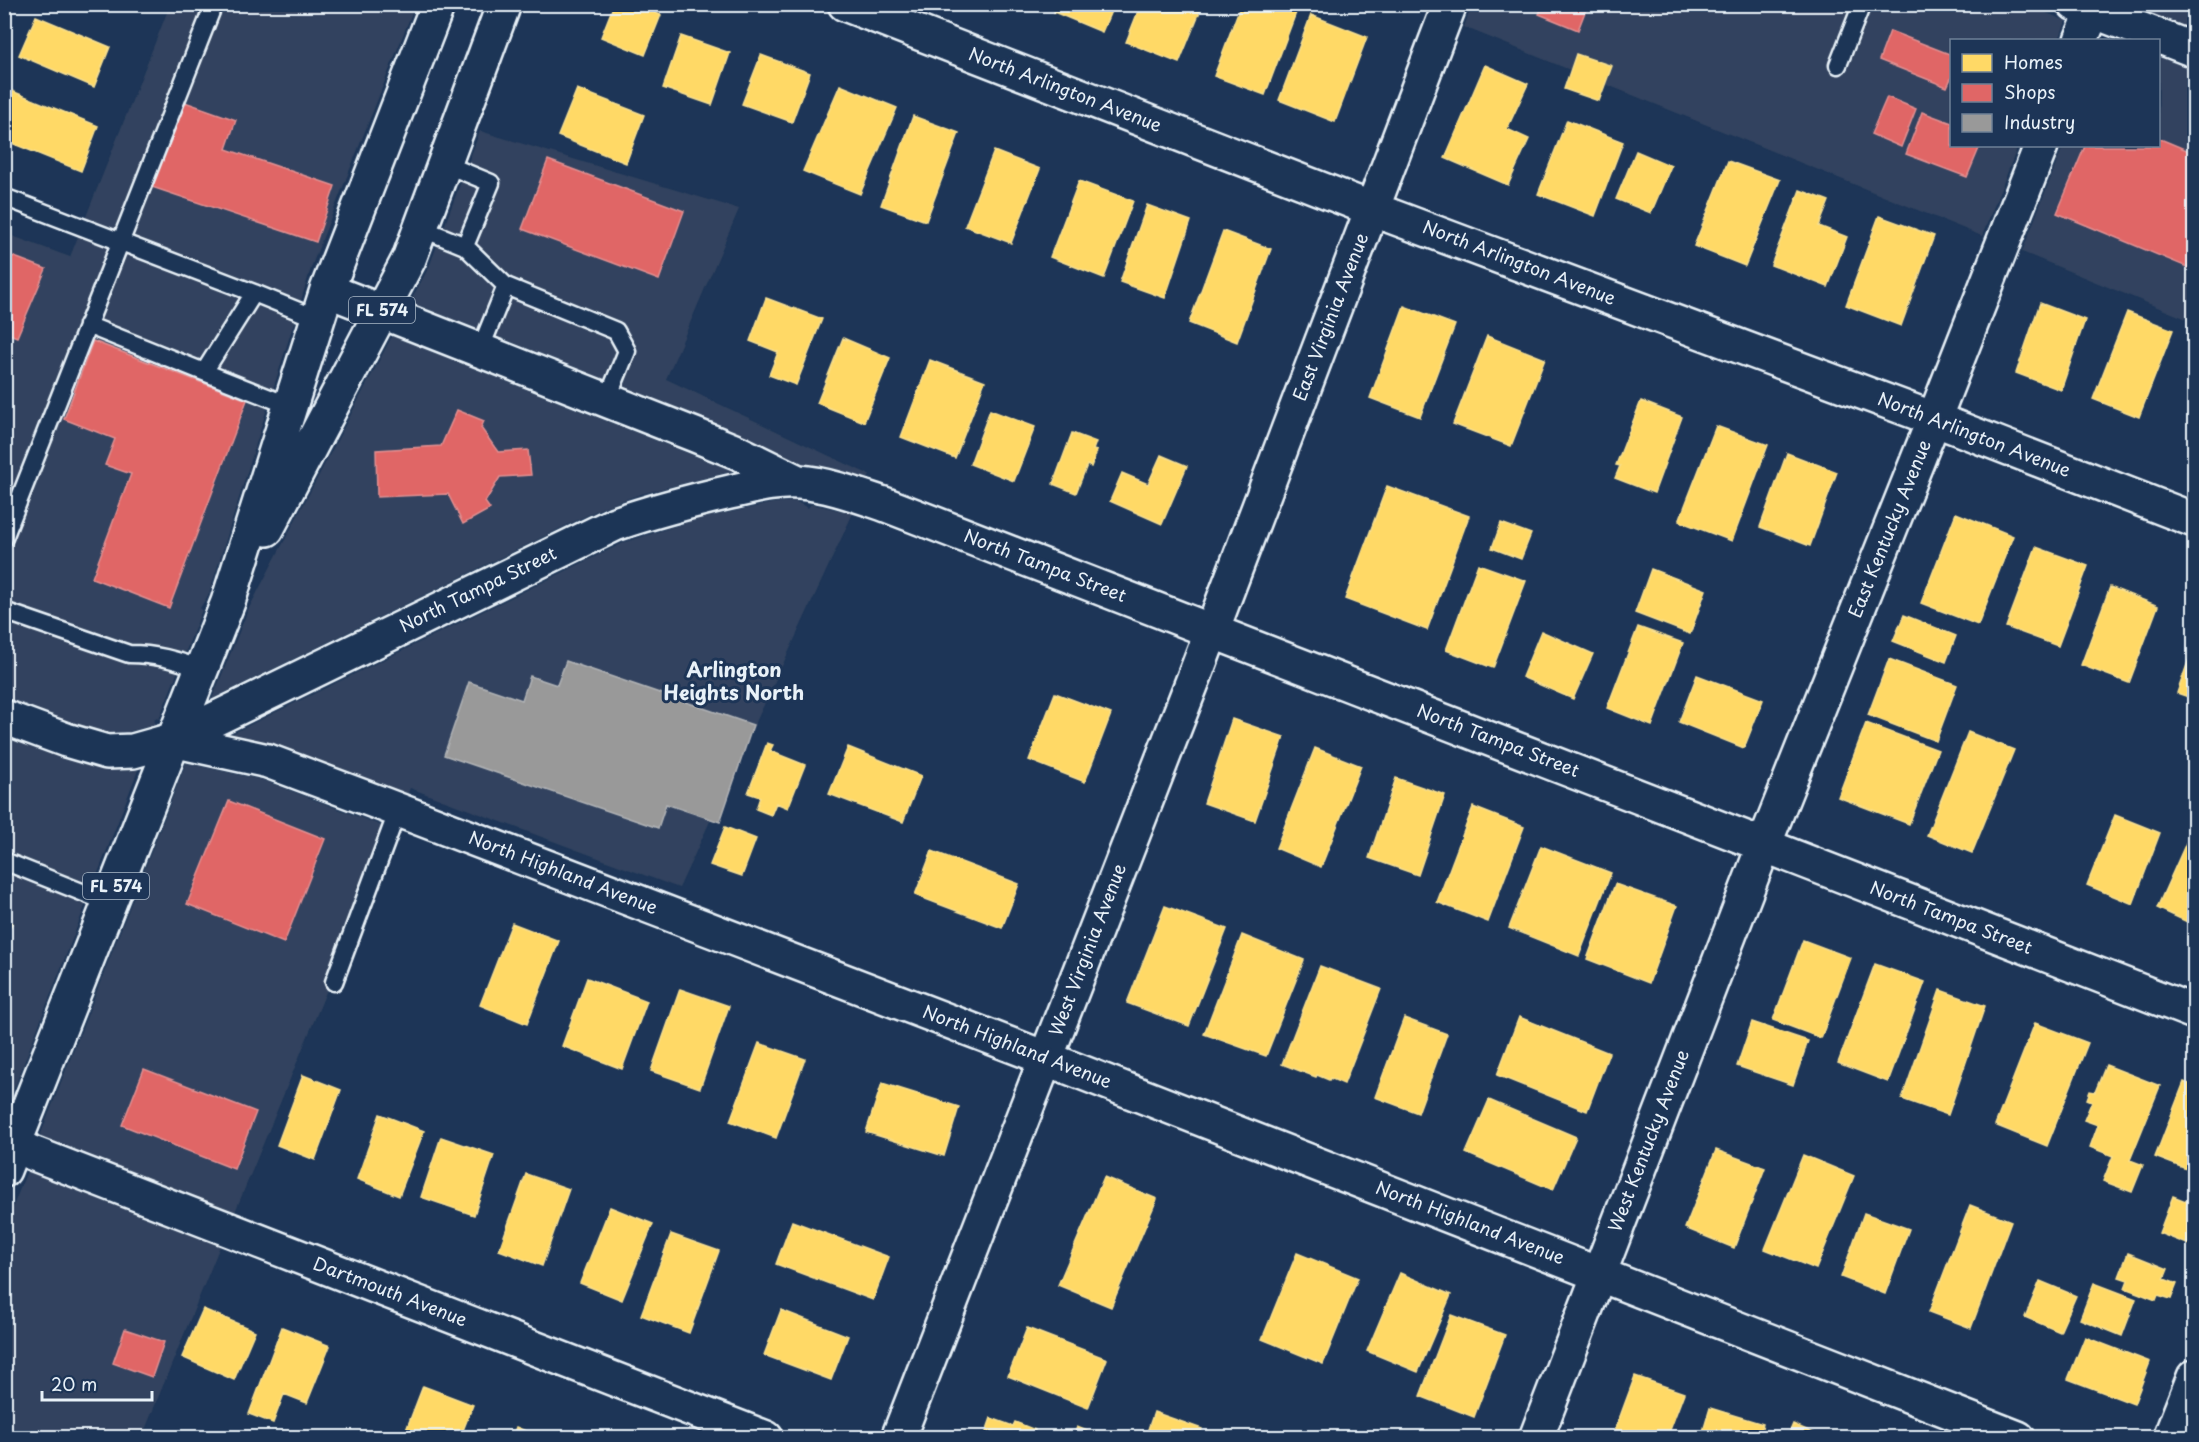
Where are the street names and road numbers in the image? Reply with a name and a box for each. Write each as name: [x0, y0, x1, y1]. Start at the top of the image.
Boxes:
street label: North Arlington Avenue: [965, 39, 1166, 138]
street label: North Arlington Avenue: [1419, 212, 1620, 311]
street label: East Virginia Avenue: [1285, 228, 1374, 404]
road number: FL 574: [349, 297, 415, 323]
street label: North Arlington Avenue: [1874, 384, 2075, 483]
street label: East Kentucky Avenue: [1841, 435, 1937, 621]
street label: North Tampa Street: [960, 521, 1131, 608]
street label: North Tampa Street: [394, 539, 561, 638]
street label: North Tampa Street: [1413, 696, 1584, 783]
street label: North Highland Avenue: [465, 823, 662, 920]
street label: West Virginia Avenue: [1041, 859, 1132, 1040]
road number: FL 574: [83, 873, 149, 899]
street label: North Tampa Street: [1866, 873, 2037, 960]
street label: North Highland Avenue: [919, 997, 1116, 1094]
street label: West Kentucky Avenue: [1600, 1045, 1695, 1236]
street label: North Highland Avenue: [1372, 1173, 1569, 1270]
street label: Dartmouth Avenue: [310, 1249, 472, 1332]

